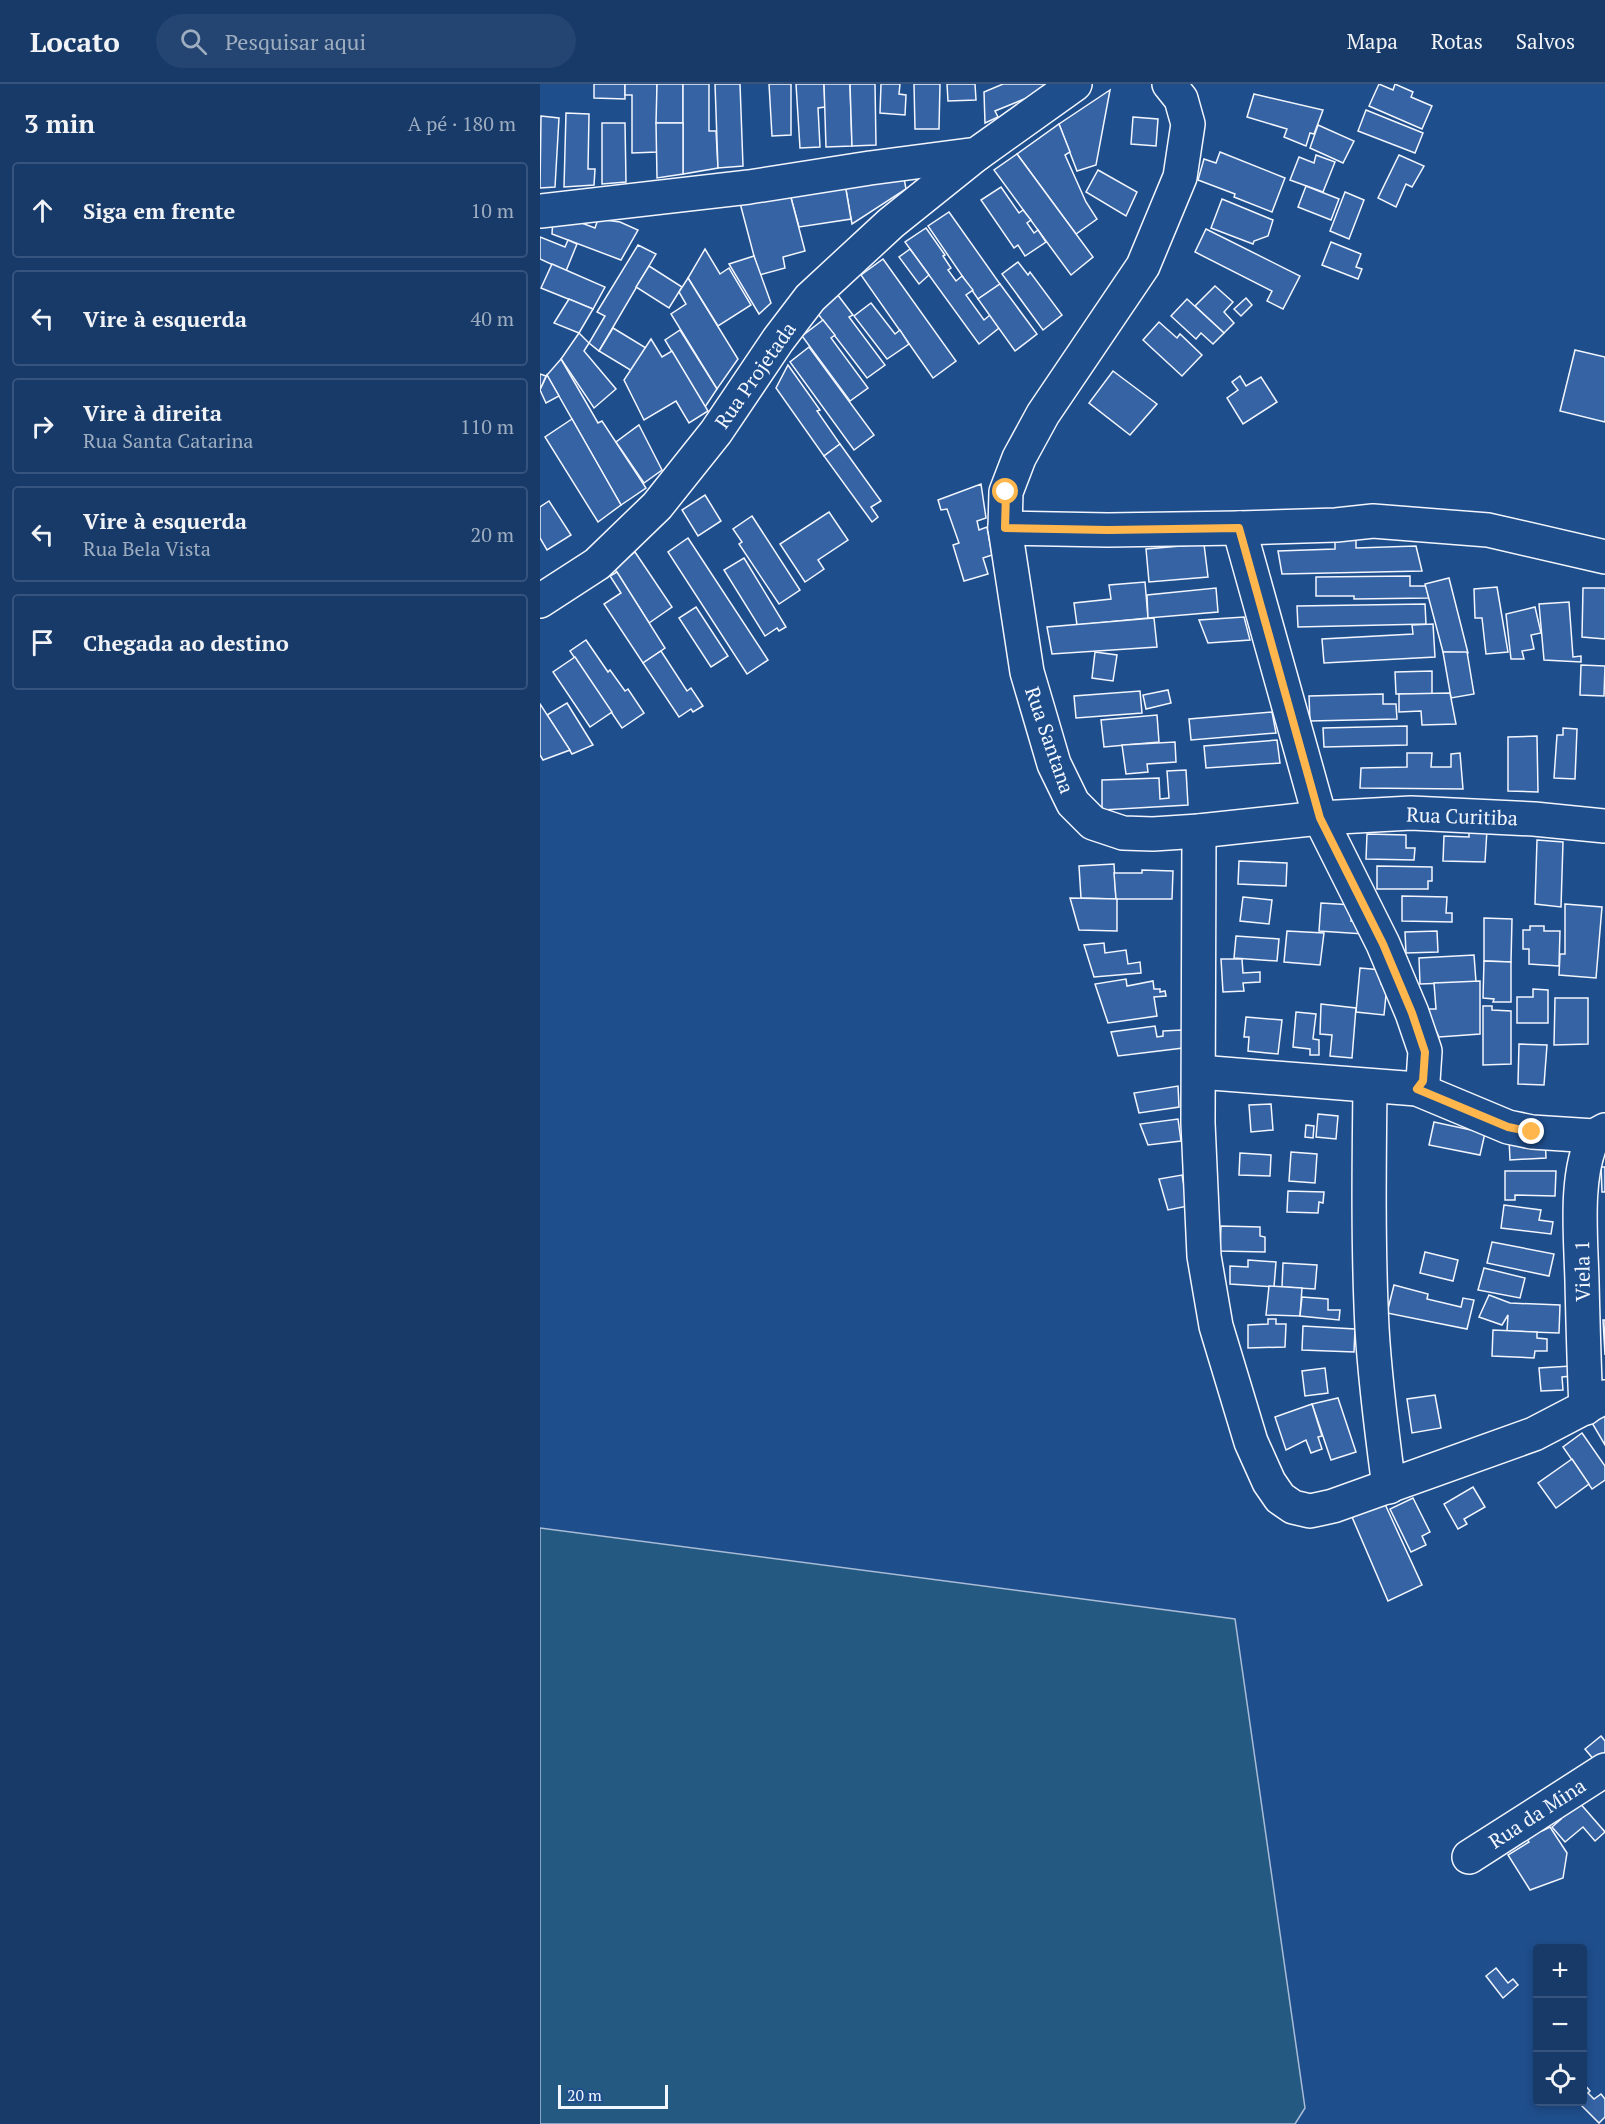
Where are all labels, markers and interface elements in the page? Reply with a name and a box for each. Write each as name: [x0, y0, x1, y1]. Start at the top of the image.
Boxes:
search box: [156, 14, 576, 68]
text: Locato: [30, 23, 120, 60]
icon: search: [177, 25, 210, 58]
text: Pesquisar aqui: [225, 27, 366, 56]
text: Mapa: [1347, 27, 1398, 55]
text: Rotas: [1431, 27, 1483, 55]
text: Salvos: [1516, 27, 1575, 55]
text: 3 min: [24, 106, 95, 140]
text: A pé · 180 m: [408, 110, 516, 137]
icon: ahead: [26, 194, 59, 227]
text: Siga em frente: [83, 196, 235, 225]
text: 10 m: [471, 197, 514, 224]
icon: left: [26, 302, 59, 335]
text: Vire à esquerda: [83, 304, 247, 333]
text: 40 m: [471, 305, 514, 332]
street label: Rua Projetada: [708, 316, 802, 434]
text: Vire à direita: [83, 398, 222, 427]
icon: right: [26, 410, 59, 443]
text: 110 m: [460, 413, 514, 440]
text: Rua Santa Catarina: [83, 427, 253, 454]
route start: [992, 478, 1018, 504]
text: Vire à esquerda: [83, 506, 247, 535]
icon: left: [26, 518, 59, 551]
text: 20 m: [471, 521, 514, 548]
text: Rua Bela Vista: [83, 535, 211, 562]
icon: arrive: [26, 626, 59, 659]
text: Chegada ao destino: [83, 628, 289, 657]
street label: Rua Santana: [1019, 683, 1081, 797]
street label: Rua Curitiba: [1406, 801, 1518, 831]
route end: [1518, 1118, 1544, 1144]
street label: Viela 1: [1568, 1240, 1596, 1302]
street label: Rua da Mina: [1483, 1772, 1591, 1854]
map controls: [1533, 1944, 1587, 2106]
button: +: [1533, 1944, 1587, 1998]
button: −: [1533, 1998, 1587, 2052]
button: locate: [1533, 2052, 1587, 2106]
scale bar: [558, 2082, 668, 2110]
text: 20 m: [567, 2084, 602, 2106]

